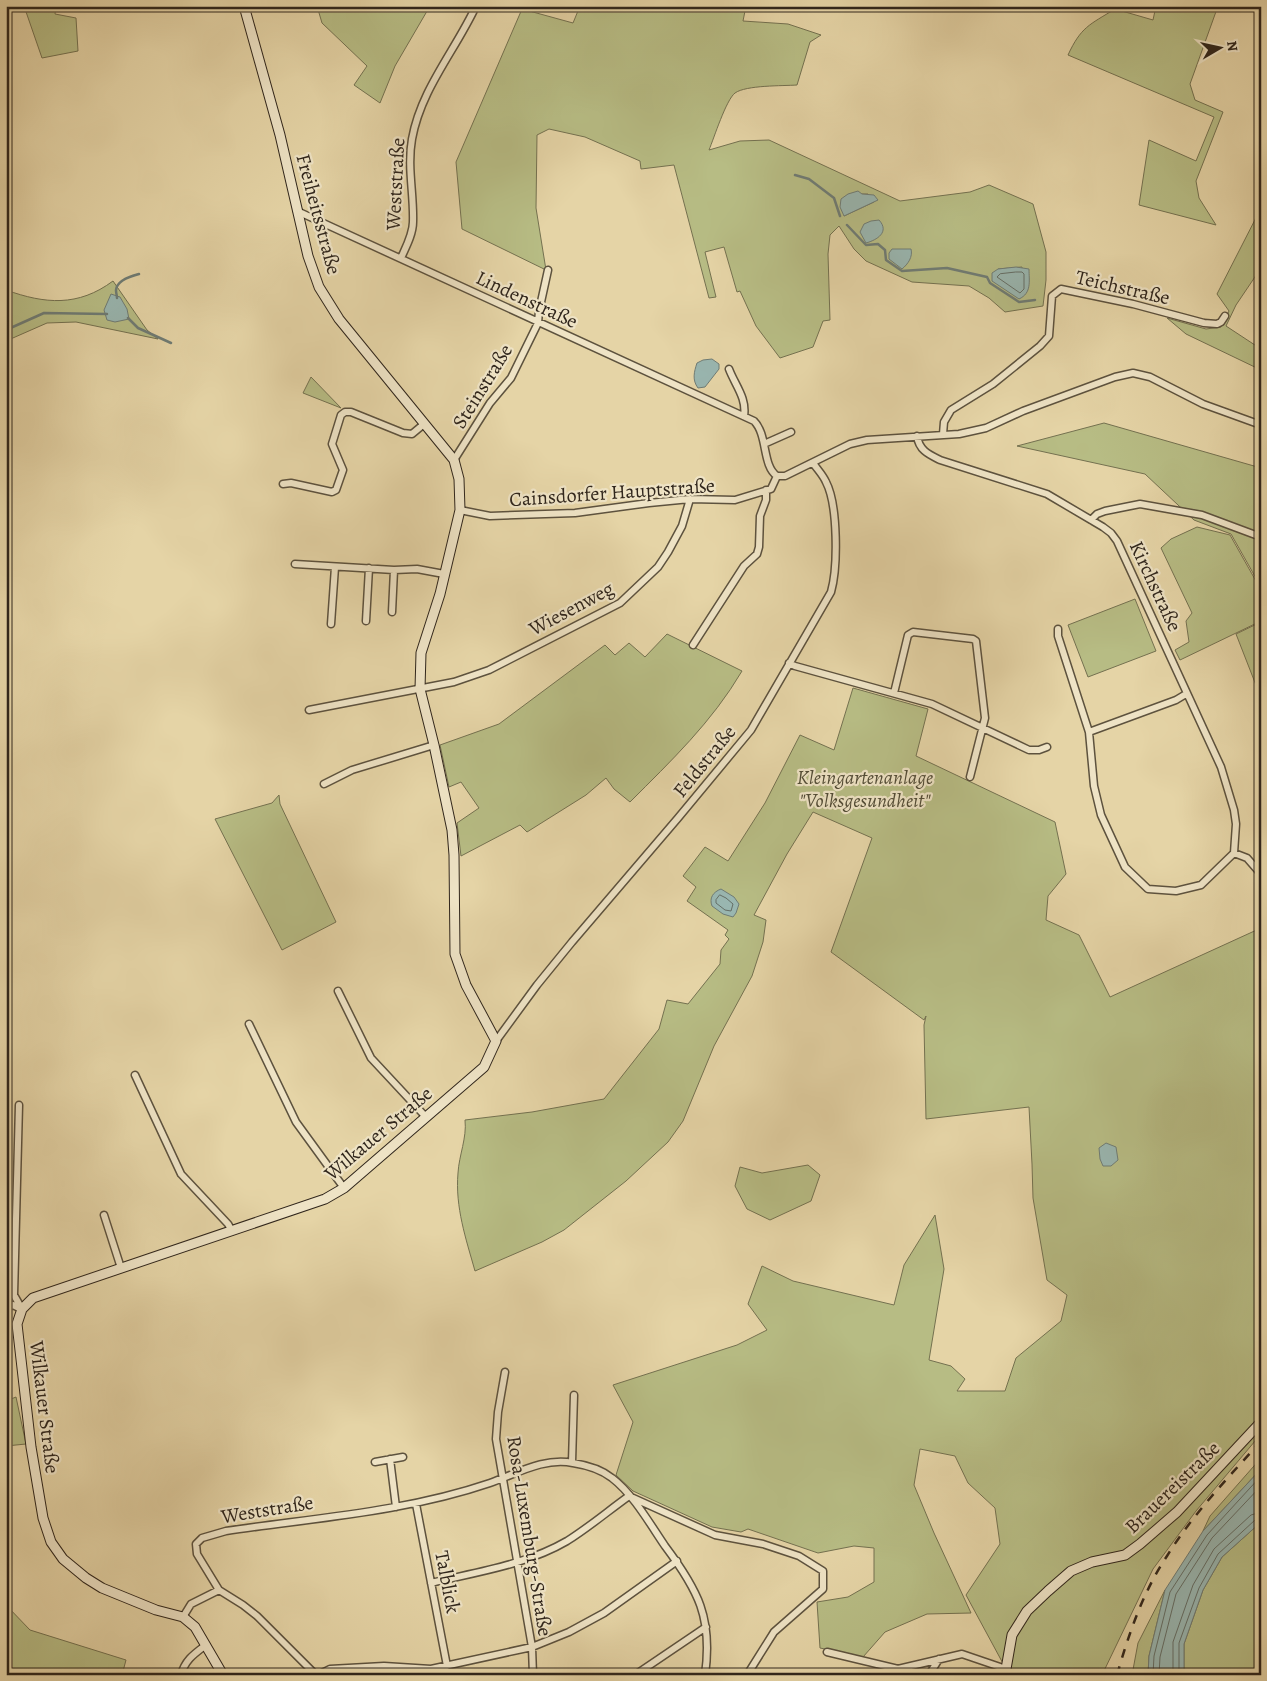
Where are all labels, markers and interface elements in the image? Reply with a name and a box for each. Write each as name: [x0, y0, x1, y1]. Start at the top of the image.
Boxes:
north arrow: [1194, 22, 1244, 72]
text: N: [1222, 40, 1243, 53]
street label: Weststraße: [380, 137, 411, 232]
street label: Freiheitsstraße: [289, 151, 348, 278]
street label: Lindenstraße: [471, 264, 582, 335]
street label: Teichstraße: [1073, 264, 1173, 311]
street label: Steinstraße: [446, 339, 519, 434]
street label: Cainsdorfer Hauptstraße: [508, 472, 716, 513]
street label: Kirchstraße: [1123, 537, 1188, 636]
street label: Wiesenweg: [523, 575, 618, 643]
street label: Feldstraße: [667, 719, 742, 803]
park label: Kleingartenanlage "Volksgesundheit": [797, 764, 933, 814]
street label: Wilkauer Straße: [318, 1080, 438, 1187]
street label: Wilkauer Straße: [23, 1338, 66, 1475]
street label: Rosa-Luxemburg-Straße: [500, 1434, 559, 1638]
street label: Brauereistraße: [1119, 1435, 1226, 1540]
street label: Weststraße: [218, 1489, 315, 1530]
street label: Talblick: [428, 1548, 467, 1616]

